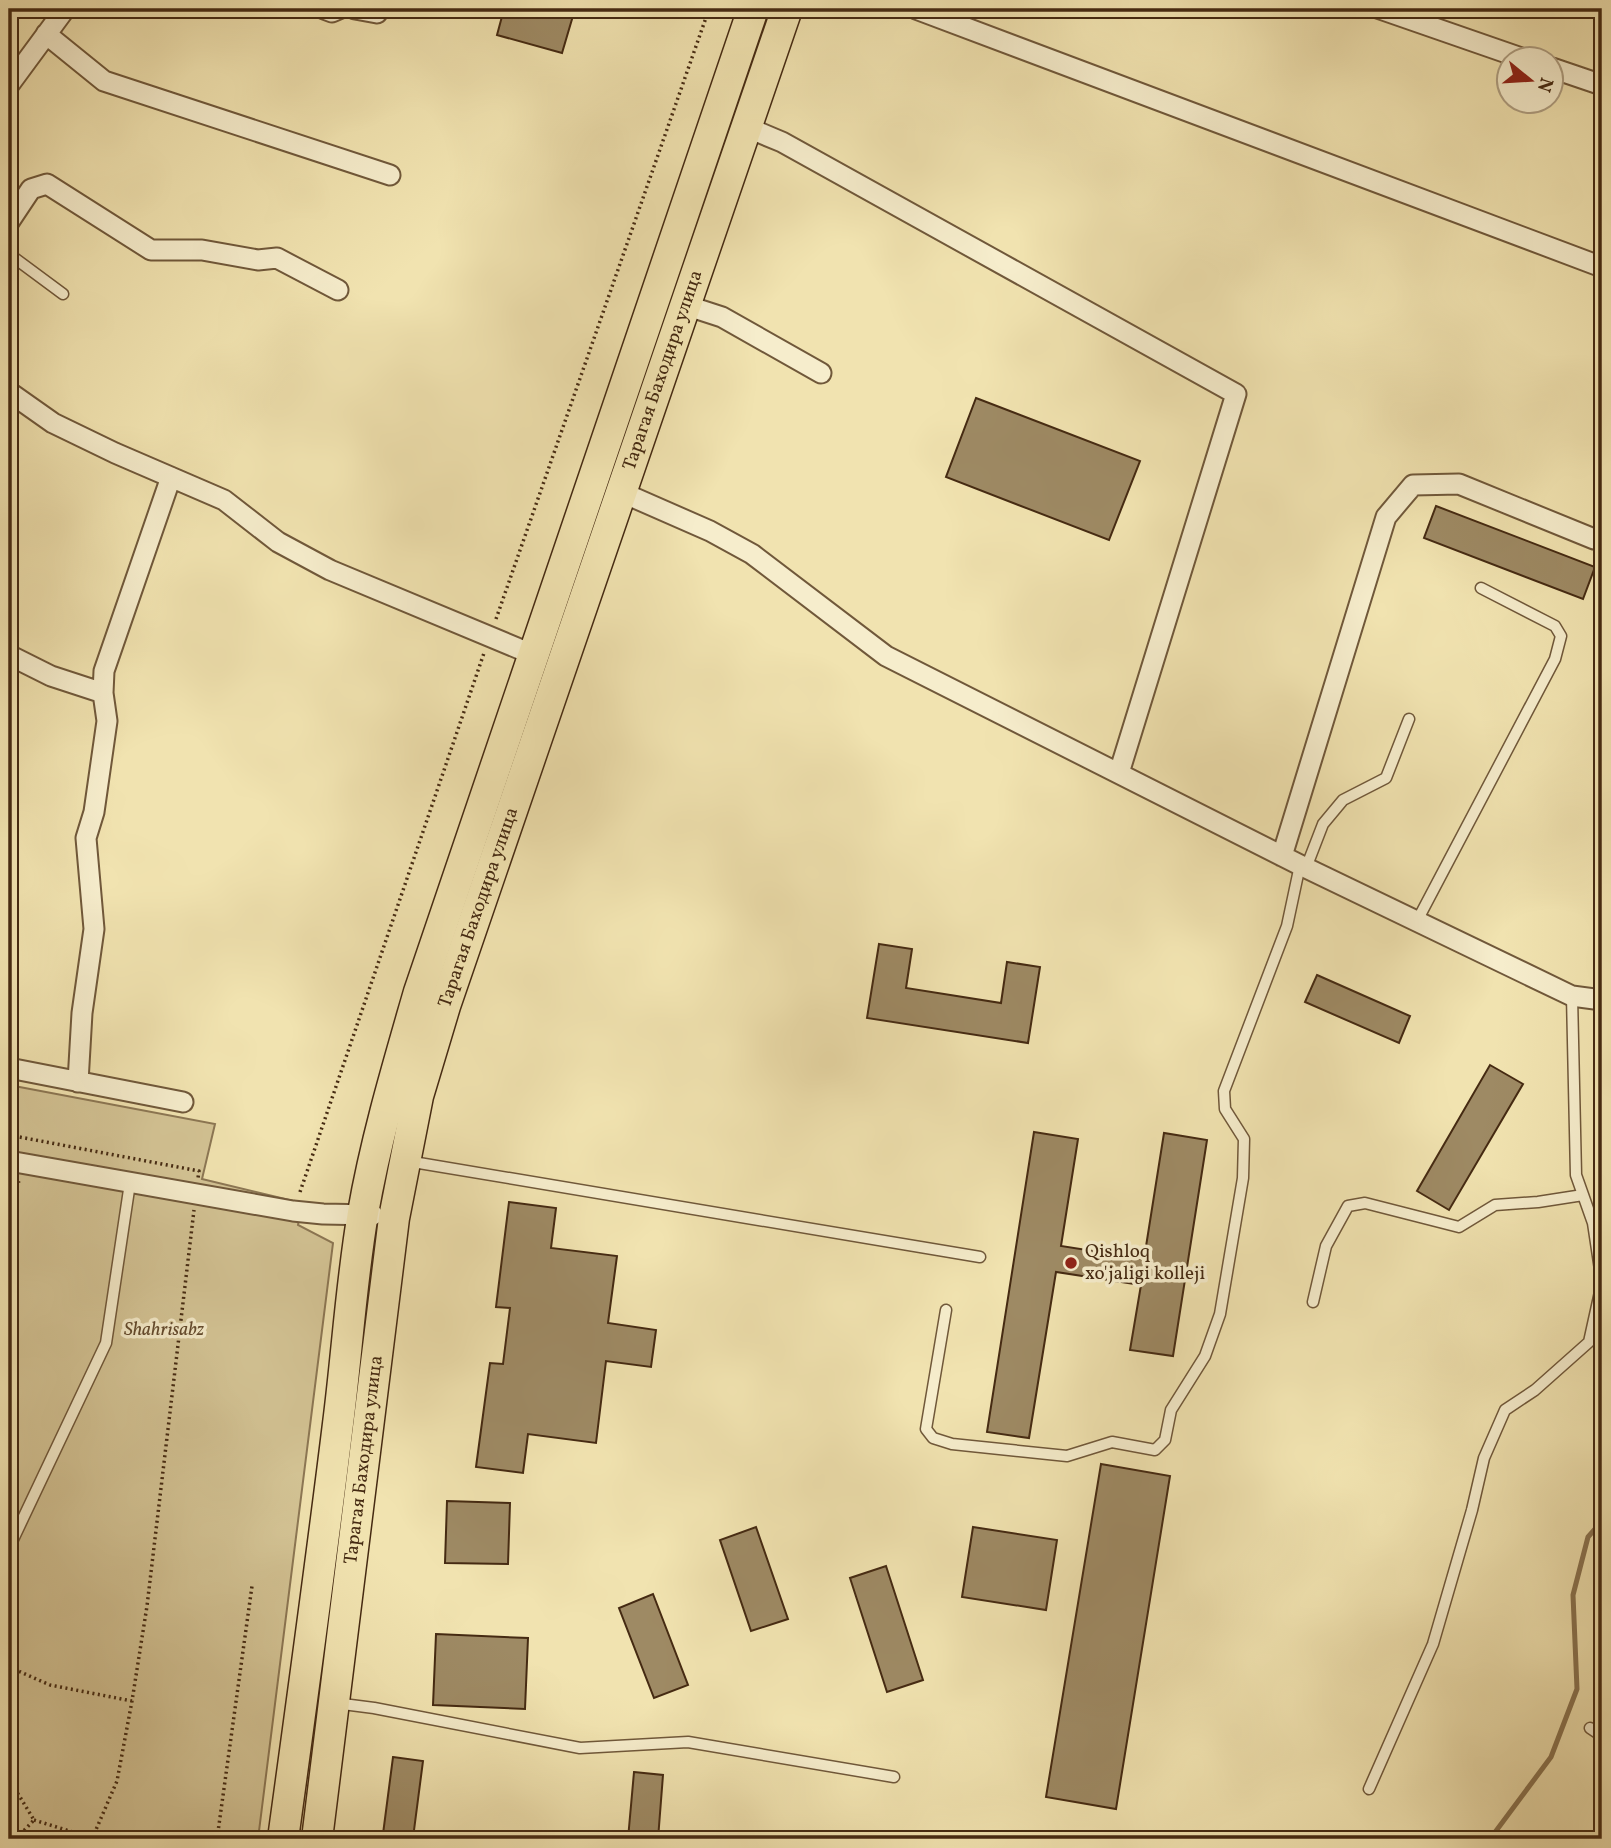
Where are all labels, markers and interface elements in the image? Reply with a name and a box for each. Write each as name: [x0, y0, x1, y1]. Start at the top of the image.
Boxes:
north arrow: [1496, 46, 1566, 116]
text: N: [1530, 74, 1559, 95]
street label: Тарагая Баходира улица: [617, 267, 709, 474]
street label: Тарагая Баходира улица: [432, 804, 525, 1011]
place label: Qishloq xo'jaligi kolleji: [1085, 1239, 1205, 1287]
marker: Qishloq xo'jaligi kolleji: [1063, 1255, 1079, 1271]
park label: Shahrisabz: [124, 1317, 205, 1343]
street label: Тарагая Баходира улица: [338, 1354, 390, 1566]

